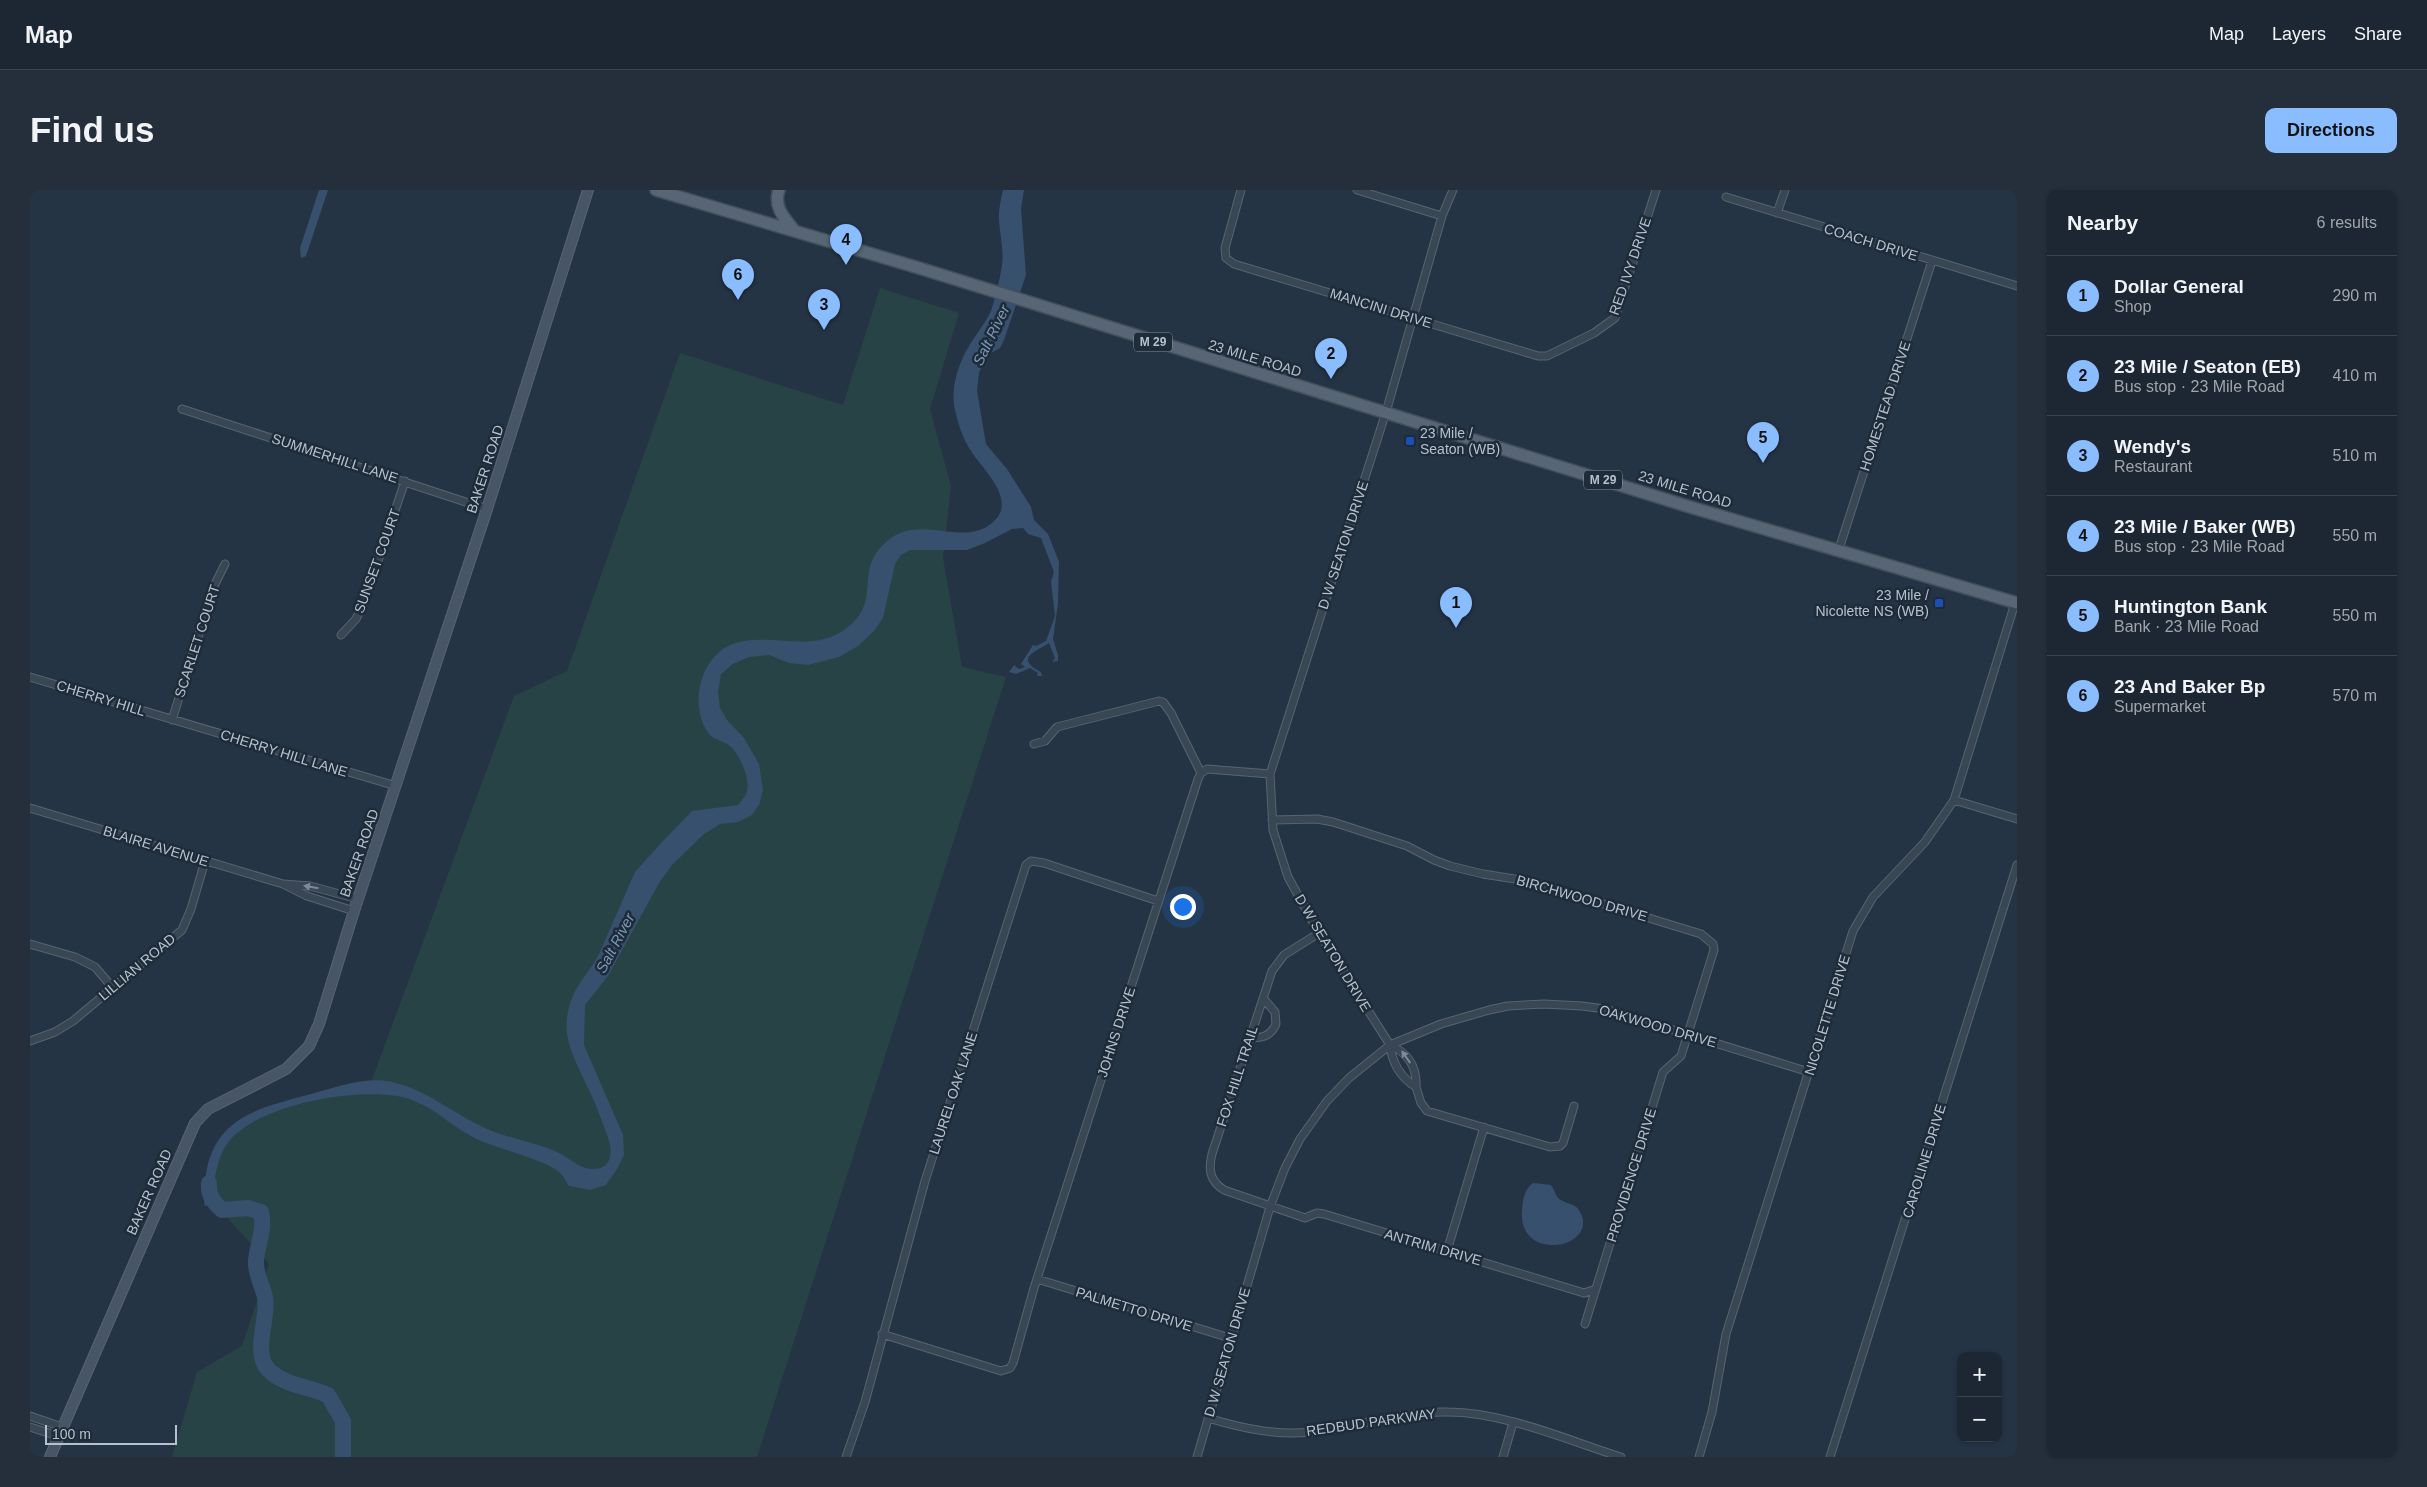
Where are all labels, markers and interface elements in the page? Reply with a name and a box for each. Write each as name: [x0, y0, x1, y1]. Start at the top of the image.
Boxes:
text: Map: [25, 21, 73, 48]
text: Map: [2209, 24, 2244, 44]
text: Layers: [2272, 24, 2326, 44]
text: Share: [2354, 24, 2402, 44]
button: Directions: [2265, 108, 2397, 153]
text: Find us: [30, 110, 154, 149]
text: Nearby: [2067, 211, 2138, 234]
text: 6 results: [2317, 214, 2377, 231]
street label: RED IVY DRIVE: [1606, 215, 1654, 317]
street label: COACH DRIVE: [1822, 220, 1920, 264]
pin: 4: [830, 224, 862, 265]
pin: 6: [722, 259, 754, 300]
text: Dollar General: [2114, 276, 2244, 297]
street label: MANCINI DRIVE: [1328, 285, 1434, 331]
text: 1: [2079, 287, 2087, 304]
text: 290 m: [2333, 287, 2377, 304]
pin: 3: [808, 289, 840, 330]
text: Shop: [2114, 298, 2151, 315]
water label: Salt River: [969, 301, 1013, 368]
road number: M 29: [1134, 332, 1172, 352]
street label: 23 MILE ROAD: [1207, 336, 1303, 380]
pin: 2: [1315, 338, 1347, 379]
street label: HOMESTEAD DRIVE: [1856, 339, 1914, 473]
text: 23 Mile / Seaton (EB): [2114, 356, 2301, 377]
text: 2: [2079, 367, 2087, 384]
text: 410 m: [2333, 367, 2377, 384]
text: Bus stop · 23 Mile Road: [2114, 378, 2285, 395]
pin: 5: [1747, 422, 1779, 463]
street label: BAKER ROAD: [463, 423, 507, 515]
place label: 23 Mile / Seaton (WB): [1420, 425, 1500, 457]
street label: SUMMERHILL LANE: [270, 430, 400, 486]
marker: 23 Mile / Seaton (WB): [1404, 435, 1416, 447]
text: Wendy's: [2114, 436, 2191, 457]
text: 3: [2079, 447, 2087, 464]
text: 510 m: [2333, 447, 2377, 464]
text: Restaurant: [2114, 458, 2192, 475]
street label: 23 MILE ROAD: [1637, 467, 1733, 511]
road number: M 29: [1584, 470, 1622, 490]
street label: D W SEATON DRIVE: [1315, 479, 1371, 611]
street label: SUNSET COURT: [351, 506, 403, 615]
text: 23 Mile / Baker (WB): [2114, 516, 2296, 537]
text: 4: [2079, 527, 2087, 544]
text: 550 m: [2333, 527, 2377, 544]
text: Bus stop · 23 Mile Road: [2114, 538, 2285, 555]
street label: SCARLET COURT: [171, 582, 223, 699]
pin: 1: [1440, 587, 1472, 628]
place label: 23 Mile / Nicolette NS (WB): [1815, 587, 1929, 619]
text: Huntington Bank: [2114, 596, 2267, 617]
marker: 23 Mile / Nicolette NS (WB): [1933, 597, 1945, 609]
text: 5: [2079, 607, 2087, 624]
text: 550 m: [2333, 607, 2377, 624]
text: Bank · 23 Mile Road: [2114, 618, 2259, 635]
text: 23 And Baker Bp: [2114, 676, 2265, 697]
street label: CHERRY HILL: [55, 677, 148, 719]
text: 6: [2079, 687, 2087, 704]
text: 570 m: [2333, 687, 2377, 704]
text: Supermarket: [2114, 698, 2206, 715]
street label: CHERRY HILL LANE: [219, 726, 349, 780]
street label: BAKER ROAD: [336, 807, 382, 899]
street label: BLAIRE AVENUE: [101, 822, 211, 870]
street label: BIRCHWOOD DRIVE: [1515, 872, 1649, 924]
one-way arrow: [303, 883, 319, 891]
street label: D W SEATON DRIVE: [1292, 891, 1374, 1015]
your location: [1170, 894, 1196, 920]
water label: Salt River: [592, 909, 638, 976]
street label: LILLIAN ROAD: [95, 930, 179, 1004]
street label: NICOLETTE DRIVE: [1801, 953, 1853, 1077]
street label: JOHNS DRIVE: [1094, 985, 1138, 1079]
street label: OAKWOOD DRIVE: [1597, 1002, 1719, 1050]
street label: FOX HILL TRAIL: [1213, 1023, 1261, 1128]
street label: LAUREL OAK LANE: [926, 1030, 980, 1156]
one-way arrow: [1402, 1051, 1411, 1064]
street label: CAROLINE DRIVE: [1899, 1102, 1949, 1220]
street label: PROVIDENCE DRIVE: [1603, 1106, 1659, 1244]
street label: BAKER ROAD: [123, 1147, 175, 1237]
street label: ANTRIM DRIVE: [1383, 1225, 1483, 1269]
street label: PALMETTO DRIVE: [1074, 1284, 1194, 1334]
street label: D W SEATON DRIVE: [1201, 1285, 1253, 1419]
map controls: [1957, 1352, 2002, 1442]
button: +: [1957, 1352, 2002, 1397]
button: −: [1957, 1397, 2002, 1442]
street label: REDBUD PARKWAY: [1305, 1405, 1437, 1439]
scale bar: [45, 1422, 178, 1445]
text: 100 m: [52, 1426, 91, 1442]

